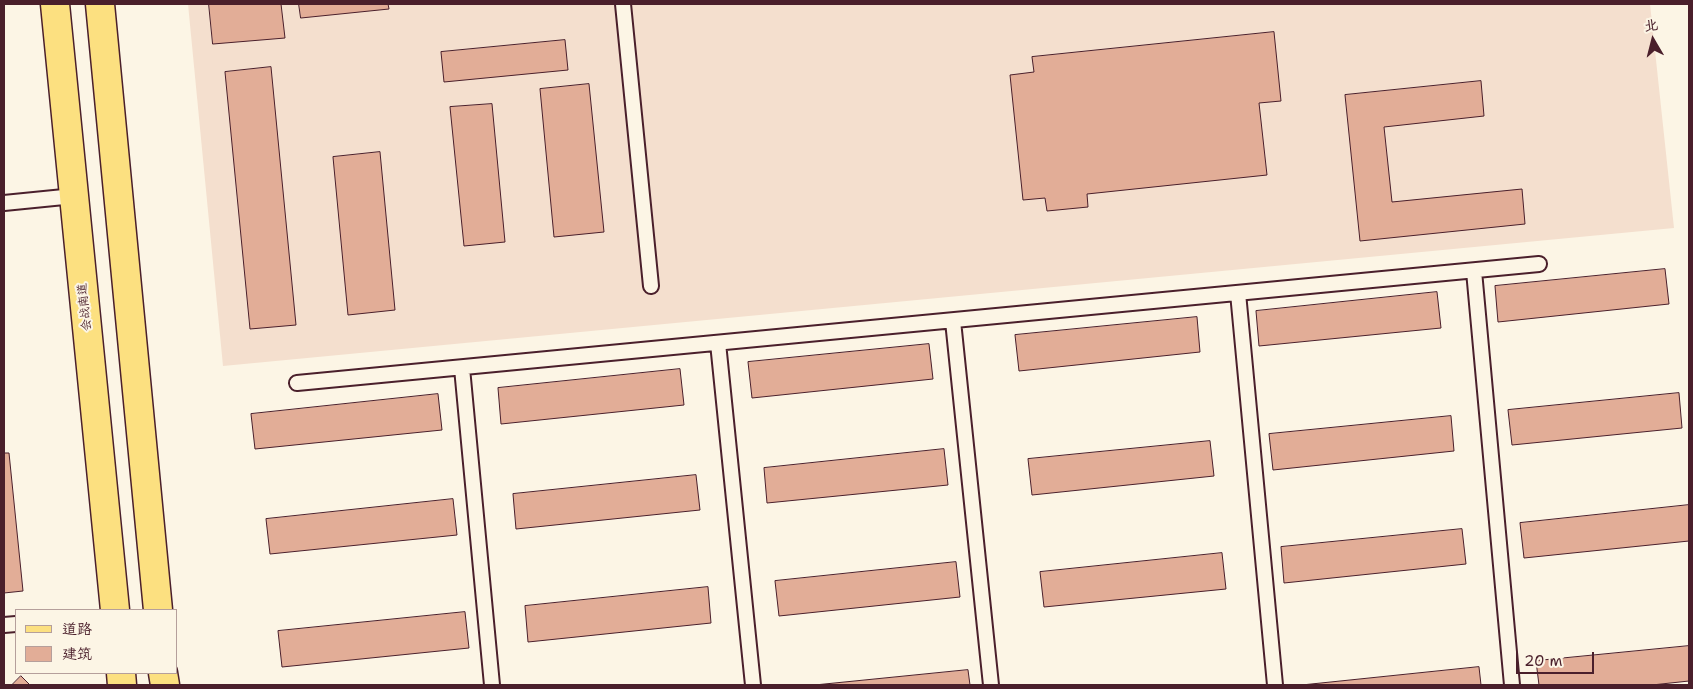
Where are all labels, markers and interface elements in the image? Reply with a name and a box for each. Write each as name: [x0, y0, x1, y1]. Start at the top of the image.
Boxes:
north arrow: [1628, 15, 1678, 65]
text: 北: [1643, 15, 1659, 35]
street label: 会战南道: [75, 282, 95, 332]
legend: [15, 609, 178, 674]
text: 道路: [62, 619, 92, 639]
scale bar: [1518, 642, 1596, 674]
text: 建筑: [62, 644, 92, 664]
text: 20 m: [1524, 651, 1563, 671]

